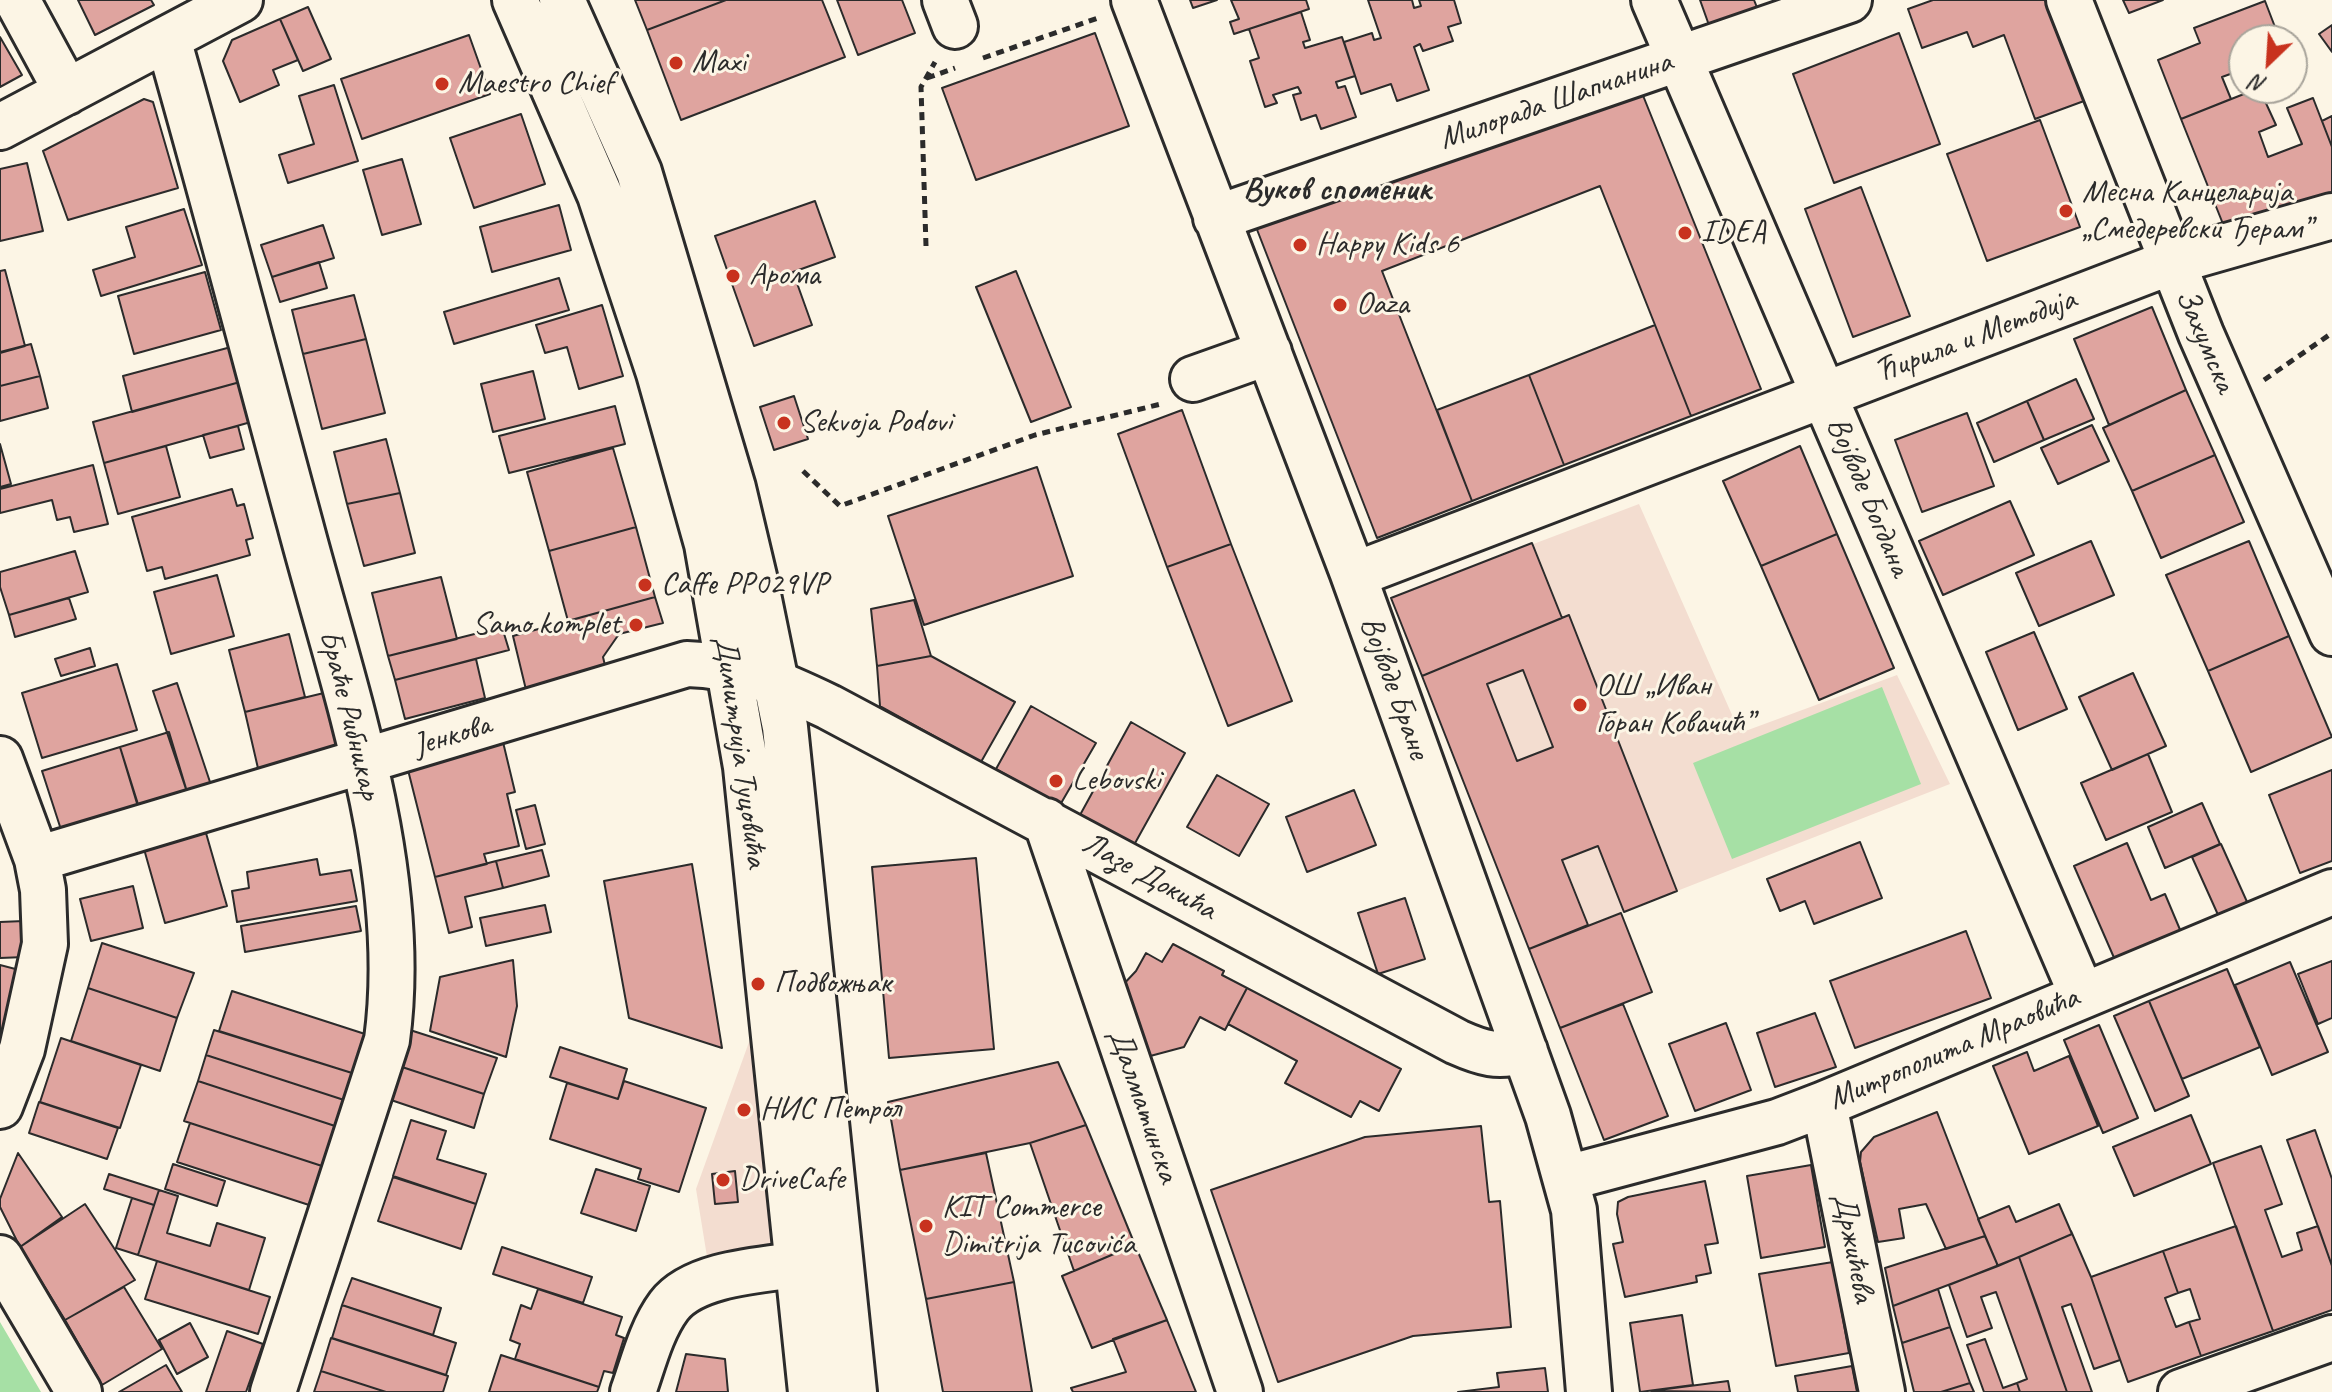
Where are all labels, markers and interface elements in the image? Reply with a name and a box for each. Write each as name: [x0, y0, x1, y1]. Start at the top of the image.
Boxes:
north arrow: [2228, 24, 2308, 104]
street label: Милорада Шапчанина: [1434, 43, 1678, 159]
place label: Maxi: [692, 44, 746, 82]
marker: Maxi: [667, 54, 685, 72]
place label: Maestro Chief: [458, 65, 613, 103]
text: N: [2247, 68, 2271, 100]
marker: Maestro Chief: [433, 75, 451, 93]
district label: Вуков споменик: [1243, 170, 1431, 210]
place label: Месна Канцеларија „Смедеревски Ђерам”: [2082, 174, 2310, 249]
marker: Месна Канцеларија „Смедеревски Ђерам”: [2057, 202, 2075, 220]
place label: IDEA: [1701, 214, 1766, 252]
marker: IDEA: [1676, 224, 1694, 242]
place label: Happy Kids 6: [1316, 226, 1459, 264]
marker: Happy Kids 6: [1291, 236, 1309, 254]
place label: Арома: [749, 257, 820, 295]
marker: Арома: [724, 267, 742, 285]
street label: Ћирила и Методија: [1868, 281, 2082, 393]
street label: Захумска: [2166, 283, 2244, 399]
place label: Oaza: [1356, 286, 1409, 324]
marker: Oaza: [1331, 296, 1349, 314]
place label: Sekvoja Podovi: [800, 404, 952, 442]
street label: Војводе Богдана: [1817, 412, 1919, 582]
marker: Sekvoja Podovi: [775, 414, 793, 432]
place label: Caffe PP029VP: [661, 566, 828, 604]
marker: Caffe PP029VP: [636, 576, 654, 594]
place label: Samo komplet: [472, 606, 620, 644]
street label: Војводе Бране: [1351, 612, 1437, 764]
marker: Samo komplet: [627, 616, 645, 634]
street label: Браће Рибникар: [309, 626, 389, 804]
street label: Димитрија Туцовића: [705, 634, 775, 870]
place label: ОШ „Иван Горан Ковачић”: [1596, 668, 1752, 743]
marker: ОШ „Иван Горан Ковачић”: [1571, 696, 1589, 714]
street label: Јенкова: [409, 706, 495, 766]
place label: Lebovski: [1072, 762, 1160, 800]
marker: Lebovski: [1047, 772, 1065, 790]
street label: Лазе Докића: [1075, 824, 1223, 930]
place label: Подвожњак: [774, 965, 891, 1003]
marker: Подвожњак: [749, 975, 767, 993]
street label: Митрополита Мраовића: [1823, 979, 2085, 1119]
street label: Далматинска: [1099, 1024, 1187, 1188]
place label: НИС Петрол: [760, 1091, 900, 1129]
marker: НИС Петрол: [735, 1101, 753, 1119]
place label: DriveCafe: [739, 1161, 845, 1199]
marker: DriveCafe: [714, 1171, 732, 1189]
place label: KIT Commerce Dimitrija Tucovića: [942, 1189, 1135, 1264]
street label: Држићева: [1824, 1190, 1882, 1306]
marker: KIT Commerce Dimitrija Tucovića: [917, 1217, 935, 1235]

